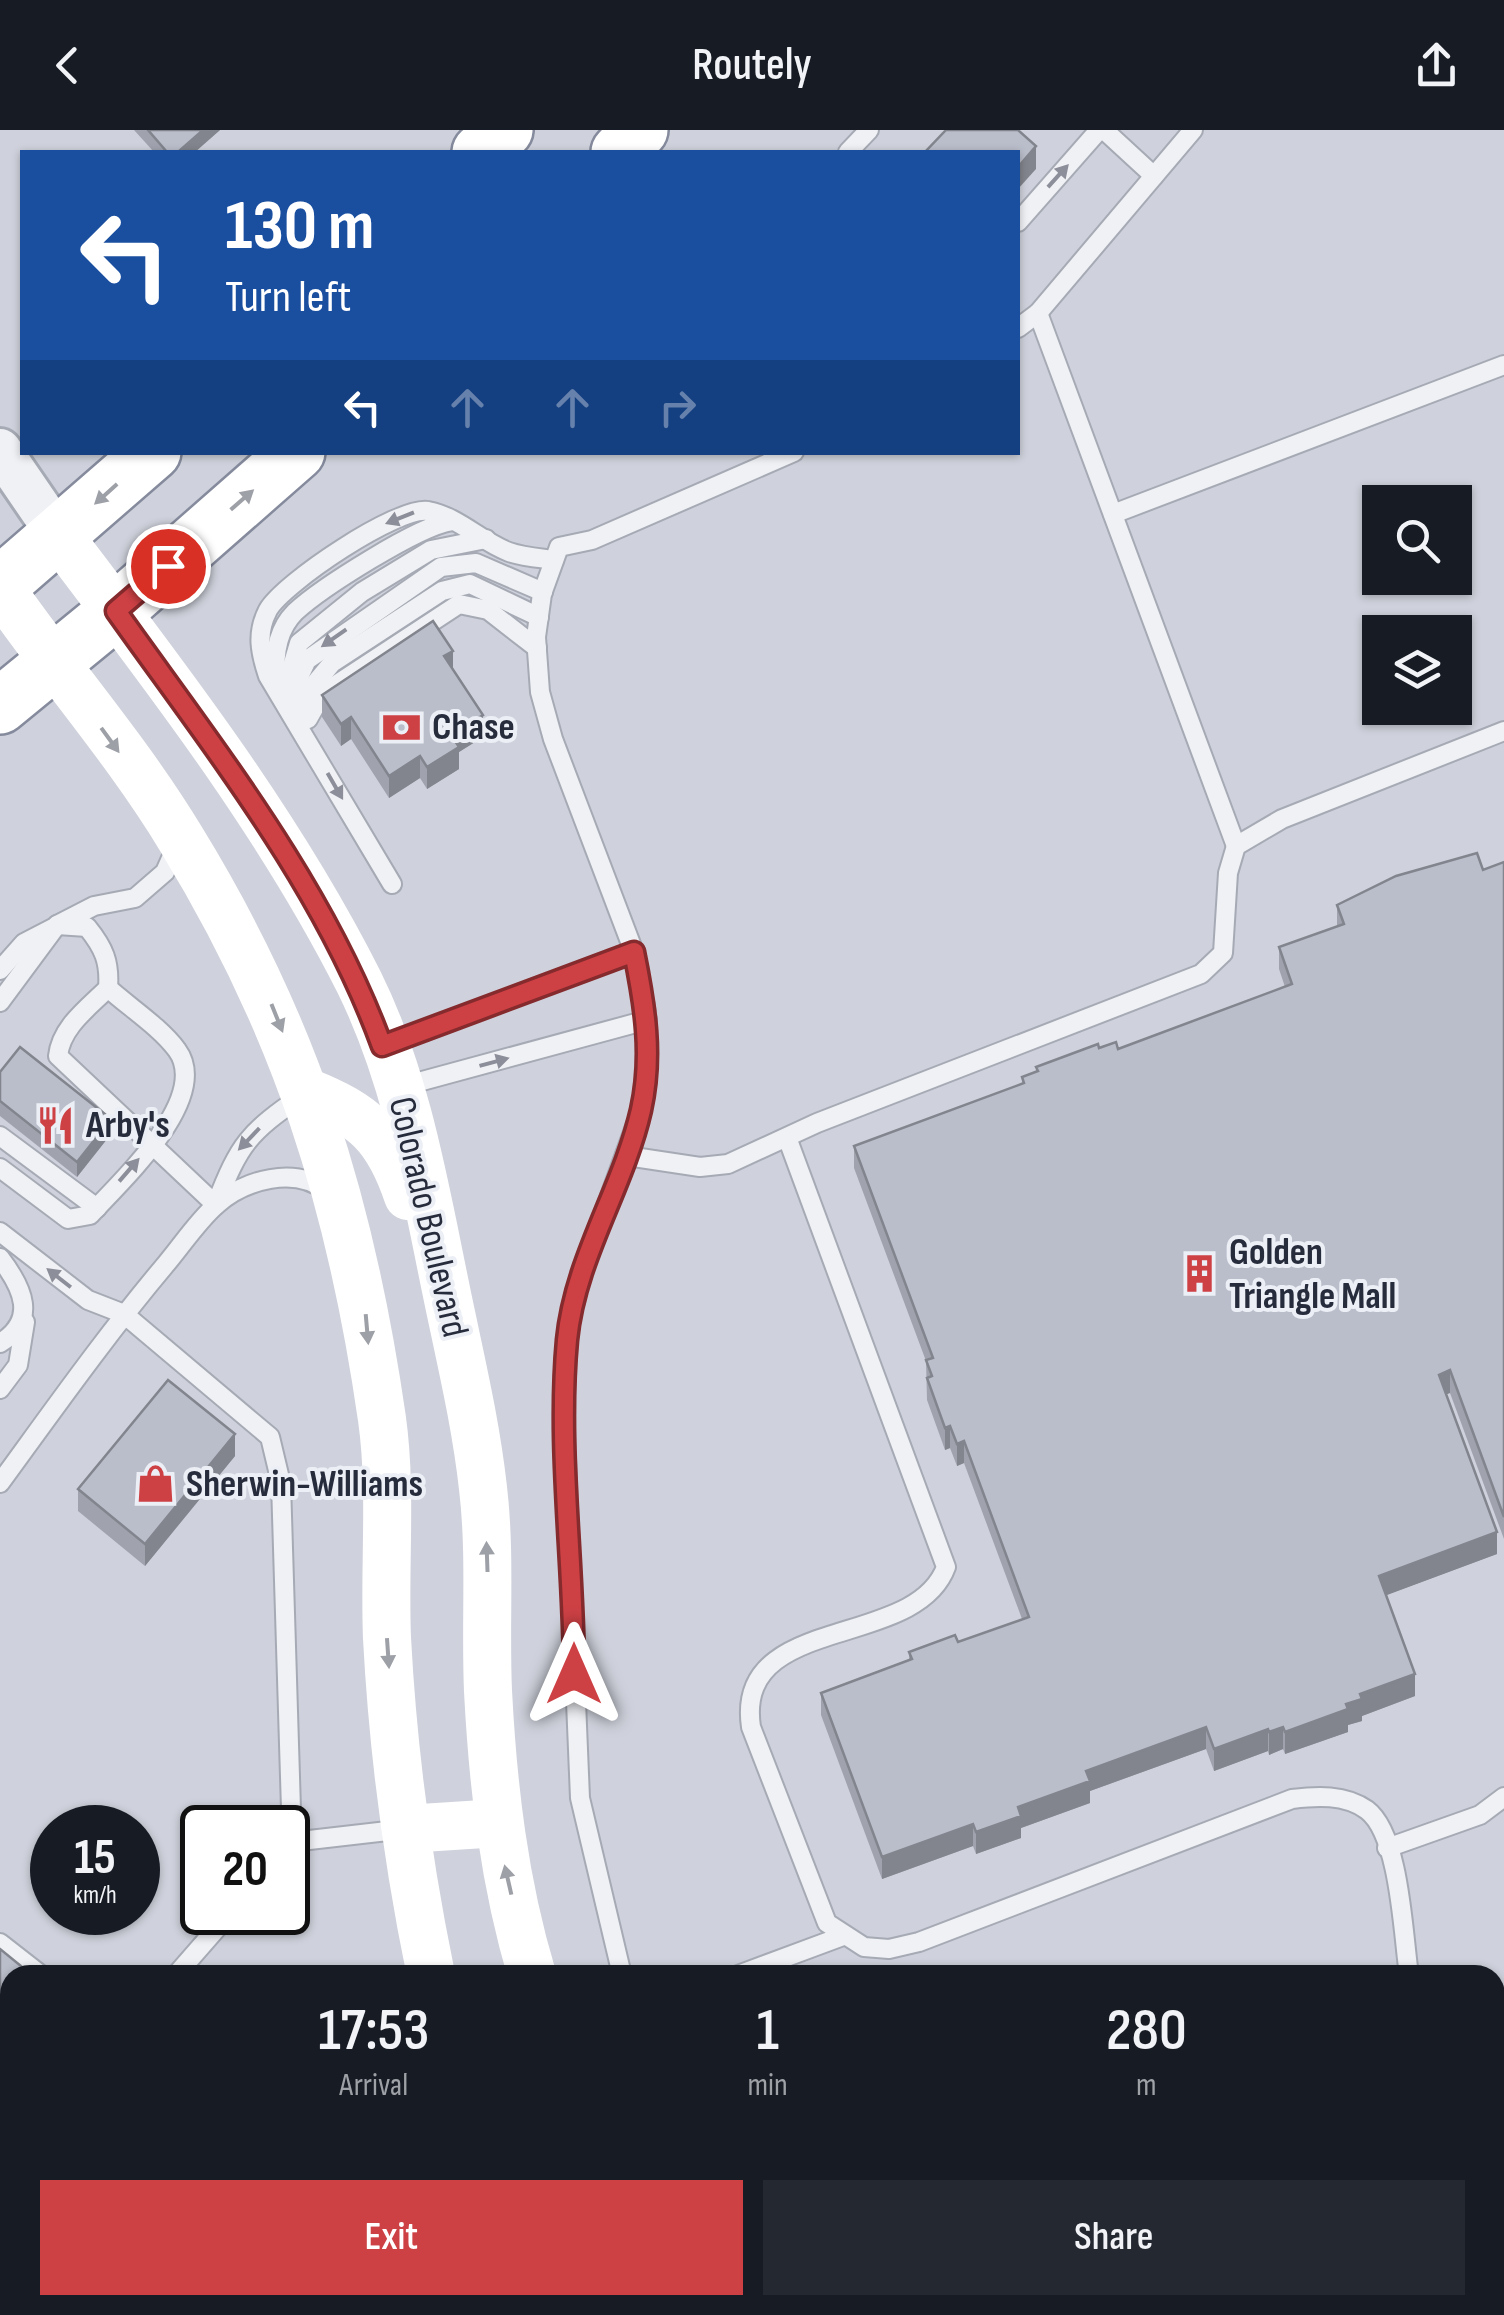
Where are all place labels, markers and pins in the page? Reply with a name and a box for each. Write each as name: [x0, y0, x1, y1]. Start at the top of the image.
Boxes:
pin: [126, 524, 211, 609]
place label: Chase: [432, 705, 515, 750]
bank icon: Chase: [381, 706, 423, 748]
place label: Arby's: [85, 1103, 170, 1148]
restaurant icon: Arby's: [35, 1104, 77, 1146]
place label: Golden Triangle Mall: [1229, 1230, 1396, 1319]
building icon: Golden Triangle Mall: [1178, 1253, 1220, 1295]
place label: Sherwin-Williams: [186, 1462, 423, 1507]
shop icon: Sherwin-Williams: [135, 1463, 177, 1505]

